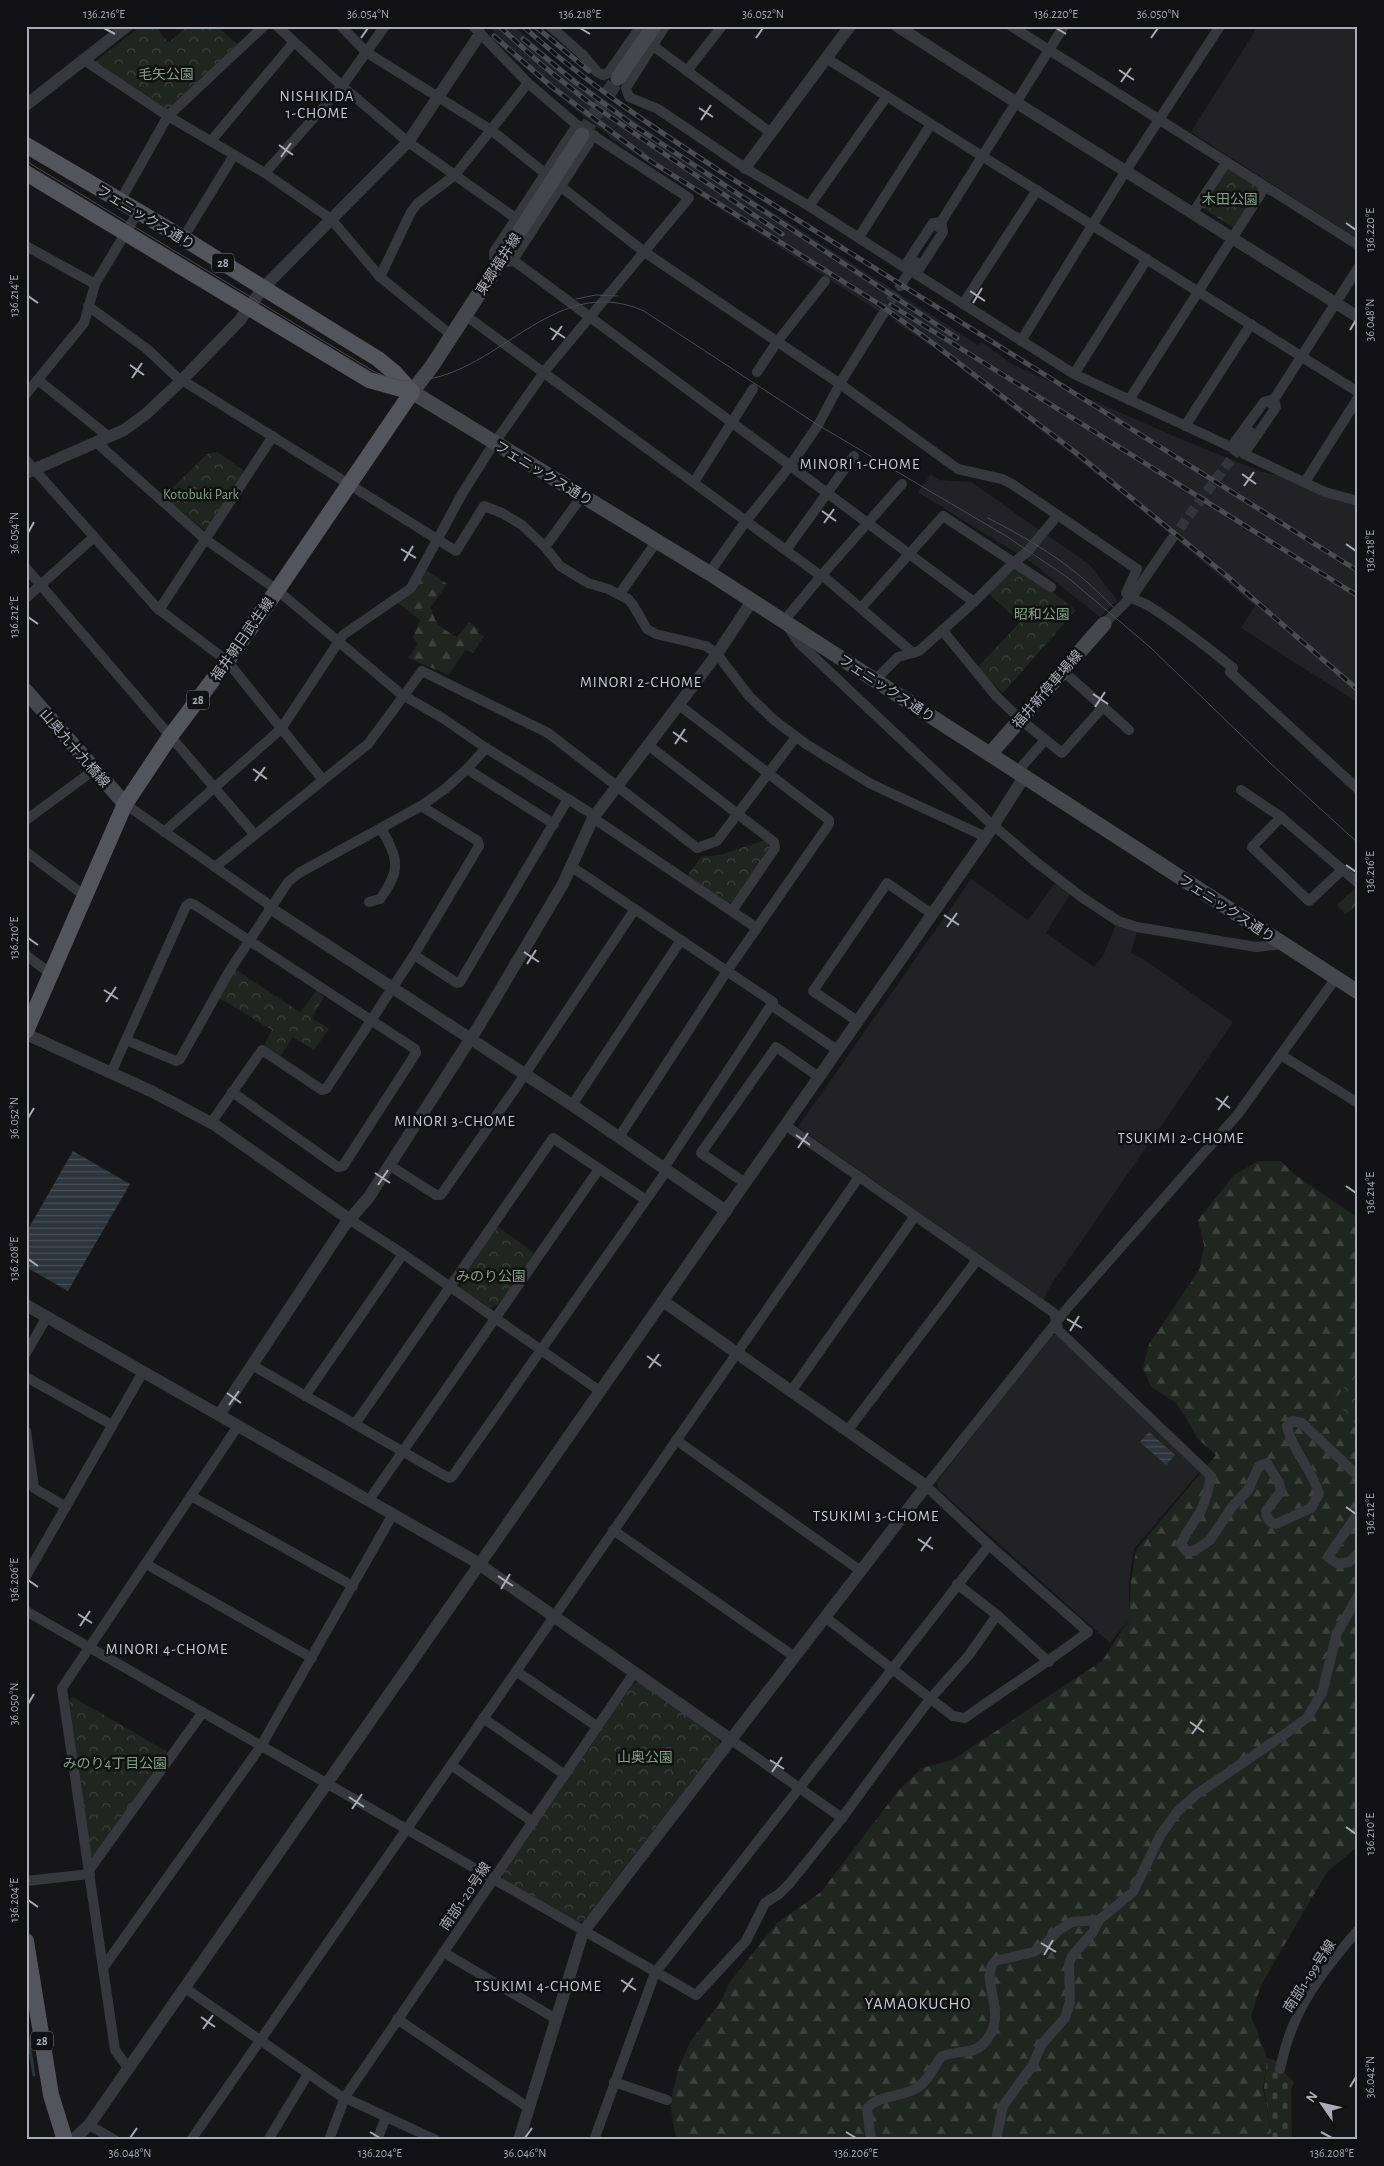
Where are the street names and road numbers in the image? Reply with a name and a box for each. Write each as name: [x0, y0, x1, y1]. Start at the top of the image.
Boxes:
street label: フェニックス通り: [94, 182, 197, 253]
street label: 東郷福井線: [472, 230, 524, 298]
road number: 28: [212, 254, 234, 272]
street label: フェニックス通り: [492, 438, 595, 509]
street label: 福井朝日武生線: [207, 594, 277, 684]
street label: 福井新停車場線: [1009, 647, 1085, 731]
street label: フェニックス通り: [836, 652, 938, 725]
road number: 28: [187, 690, 209, 710]
street label: 山奥九十九橋線: [37, 706, 112, 790]
street label: フェニックス通り: [1176, 872, 1278, 945]
street label: 南部1-20号線: [437, 1859, 494, 1933]
street label: 南部1-199号線: [1281, 1937, 1338, 2015]
road number: 28: [31, 2032, 53, 2050]

